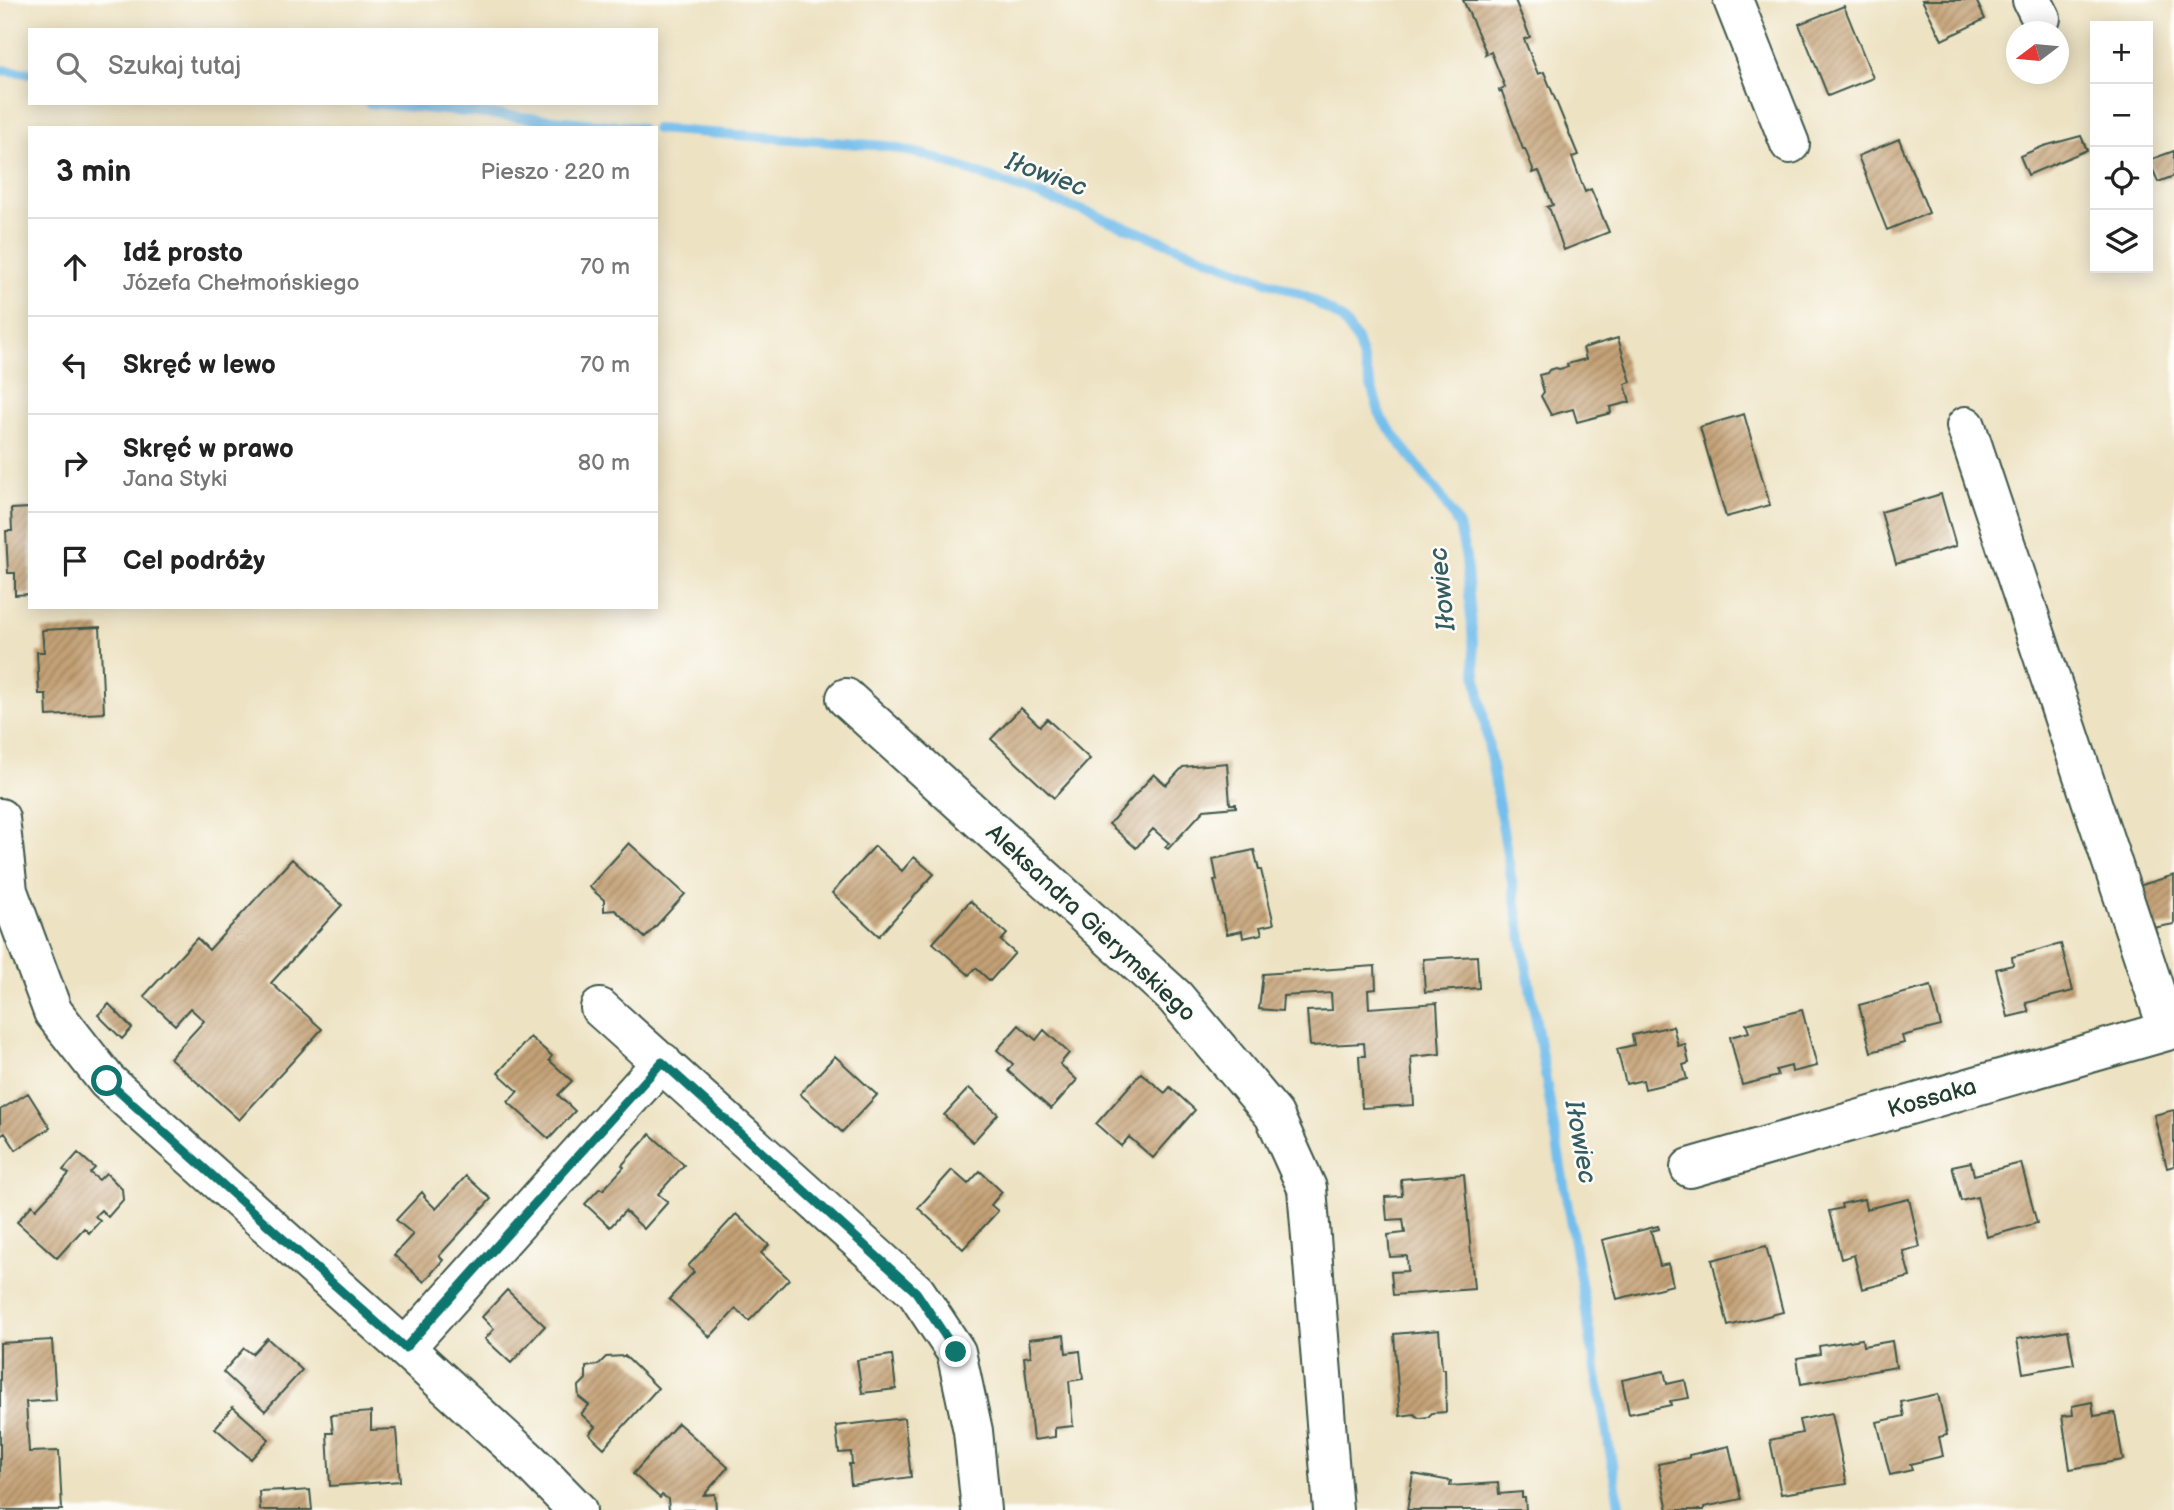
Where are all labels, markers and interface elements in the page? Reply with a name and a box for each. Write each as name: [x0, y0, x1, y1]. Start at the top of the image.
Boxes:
north arrow: [2006, 21, 2069, 84]
map controls: [2090, 21, 2153, 273]
button: +: [2090, 21, 2153, 84]
search box: [28, 28, 658, 105]
icon: search: [52, 48, 90, 86]
text: Szukaj tutaj: [108, 51, 241, 82]
button: −: [2090, 84, 2153, 147]
water label: Iłowiec: [1000, 146, 1091, 204]
button: locate: [2090, 147, 2153, 210]
text: 3 min: [56, 154, 131, 190]
text: Pieszo · 220 m: [480, 158, 630, 186]
button: layers: [2090, 210, 2153, 273]
text: Idź prosto: [123, 238, 243, 269]
icon: ahead: [56, 248, 94, 286]
text: 70 m: [580, 253, 630, 281]
text: Józefa Chełmońskiego: [123, 269, 360, 297]
icon: left: [56, 346, 94, 384]
text: Skręć w lewo: [123, 350, 276, 381]
text: 70 m: [580, 351, 630, 379]
text: Skręć w prawo: [123, 434, 294, 465]
icon: right: [56, 444, 94, 482]
text: 80 m: [578, 449, 630, 477]
text: Jana Styki: [123, 465, 227, 493]
icon: arrive: [56, 542, 94, 580]
water label: Iłowiec: [1423, 545, 1463, 633]
text: Cel podróży: [123, 546, 265, 577]
street label: Aleksandra Gierymskiego: [980, 818, 1202, 1028]
route start: [91, 1065, 122, 1096]
street label: Kossaka: [1884, 1072, 1980, 1124]
water label: Iłowiec: [1557, 1097, 1603, 1186]
route end: [940, 1336, 971, 1367]

